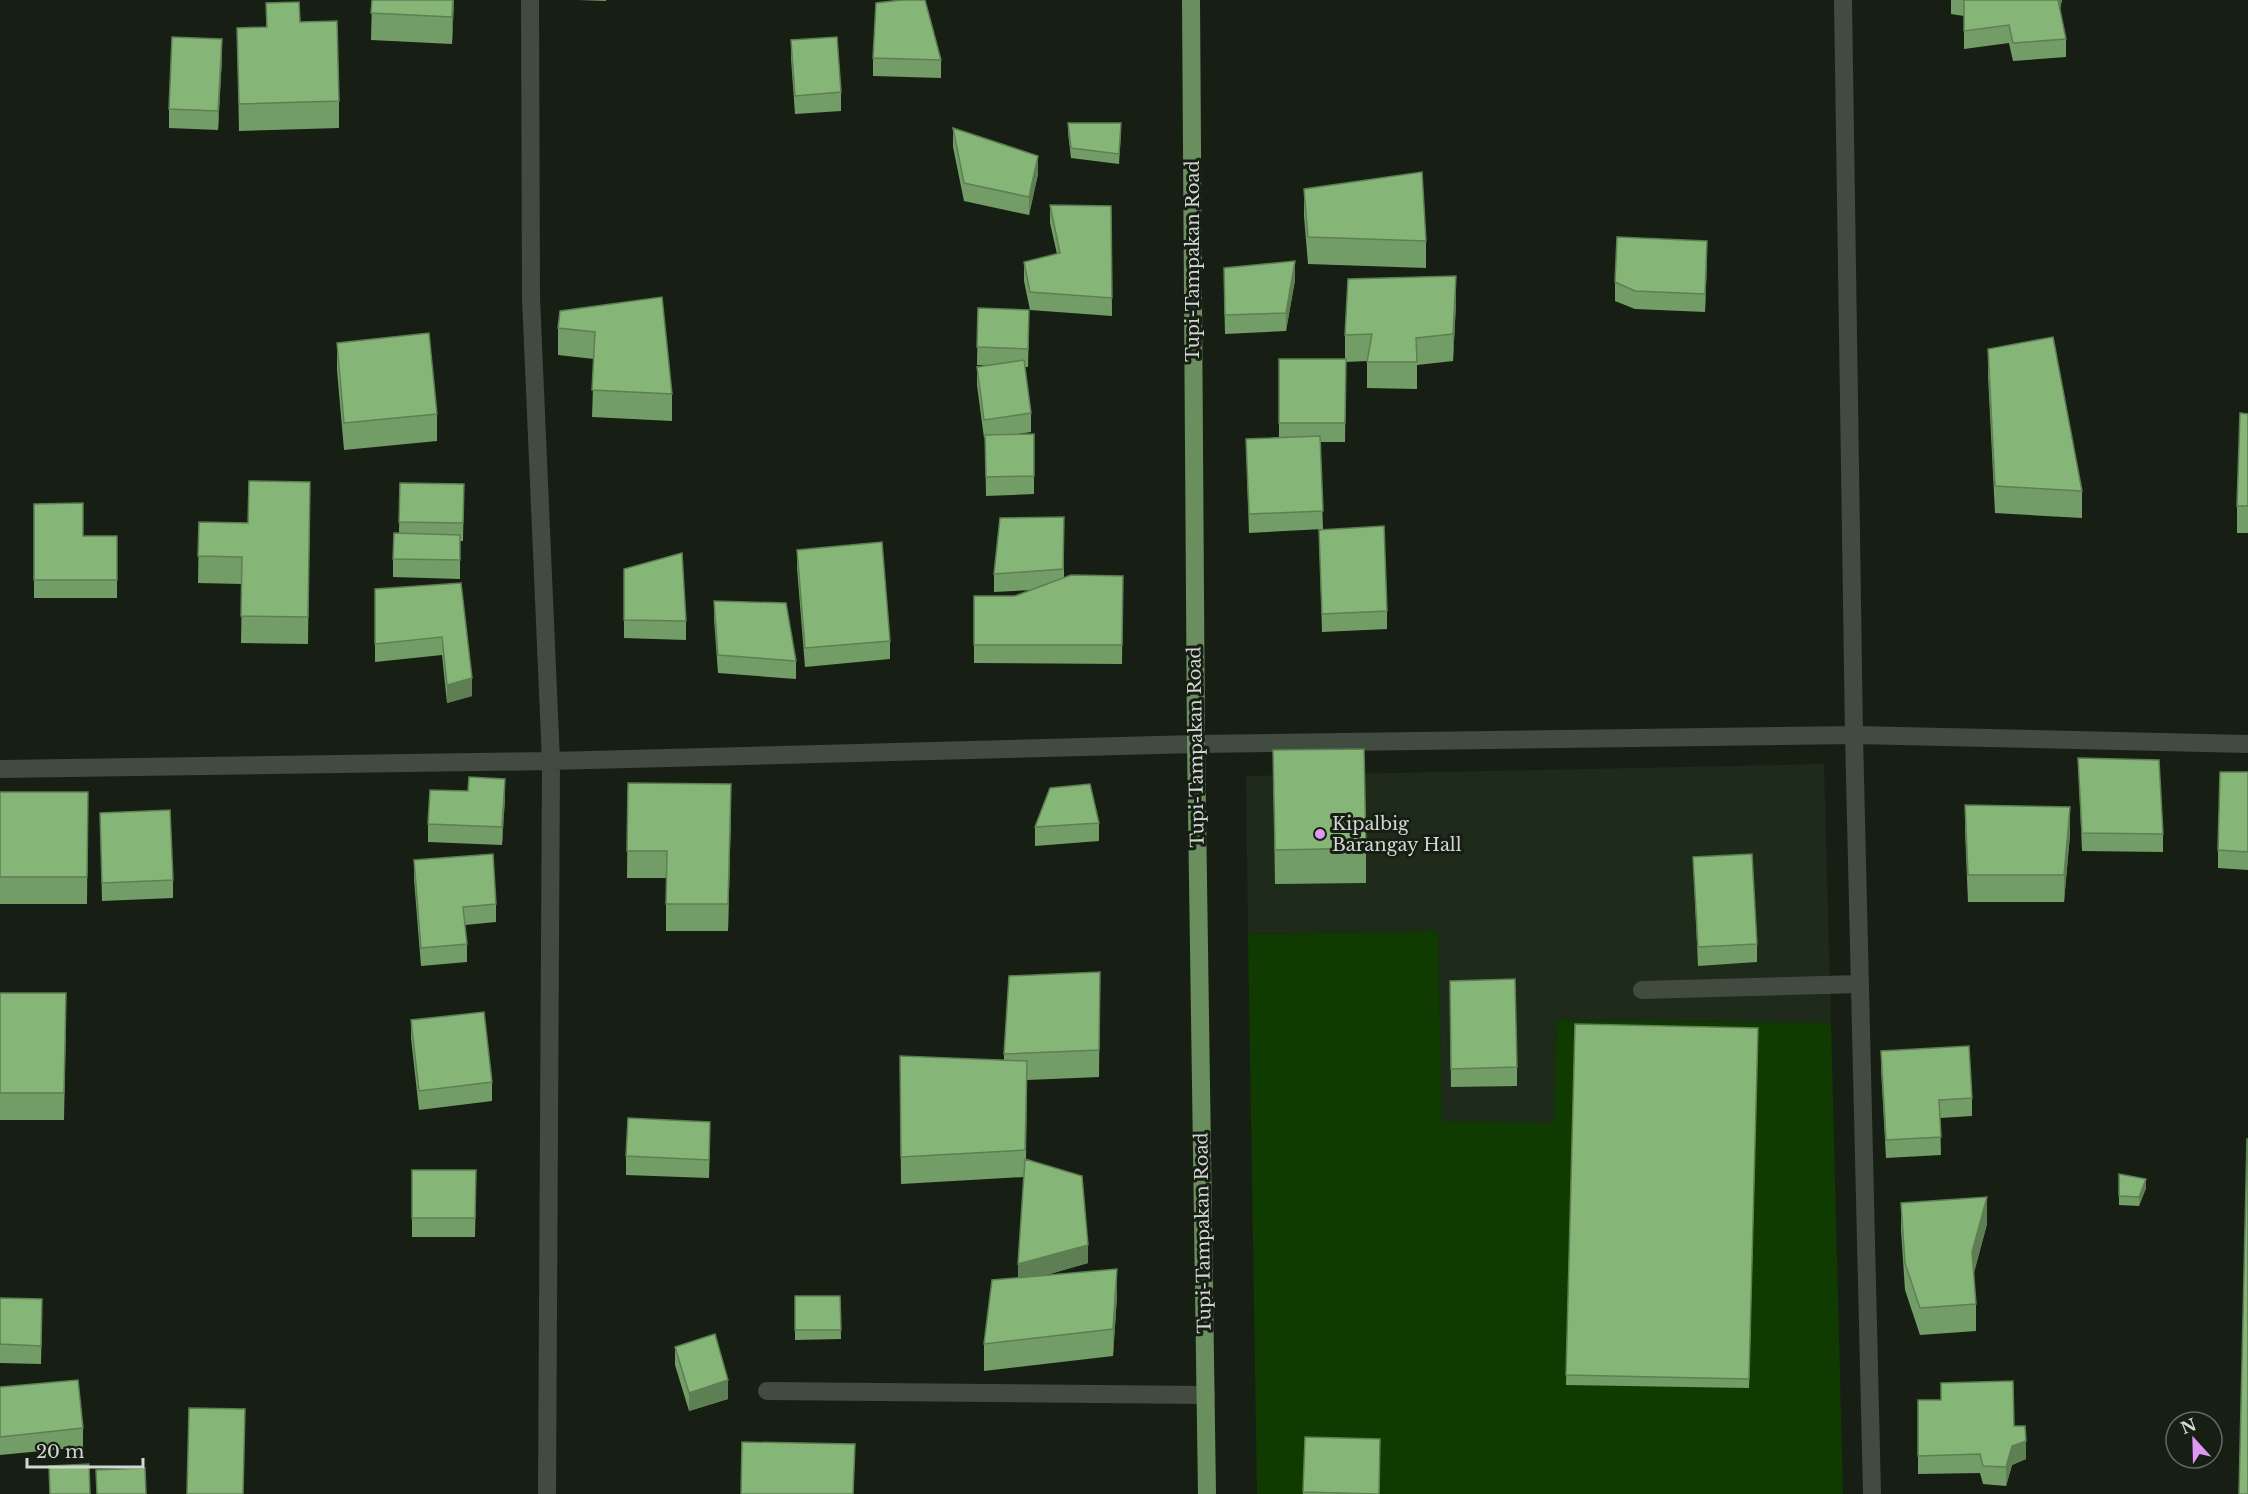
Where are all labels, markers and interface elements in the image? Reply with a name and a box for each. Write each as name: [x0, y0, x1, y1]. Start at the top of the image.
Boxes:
street label: Tupi-Tampakan Road: [1182, 160, 1204, 362]
street label: Tupi-Tampakan Road: [1183, 646, 1209, 848]
place label: Kipalbig Barangay Hall: [1332, 813, 1462, 856]
marker: Kipalbig Barangay Hall: [1313, 827, 1327, 841]
street label: Tupi-Tampakan Road: [1190, 1132, 1216, 1334]
north arrow: [2164, 1410, 2224, 1470]
text: N: [2178, 1414, 2199, 1438]
scale bar: [27, 1431, 142, 1469]
text: 20 m: [36, 1441, 84, 1463]

